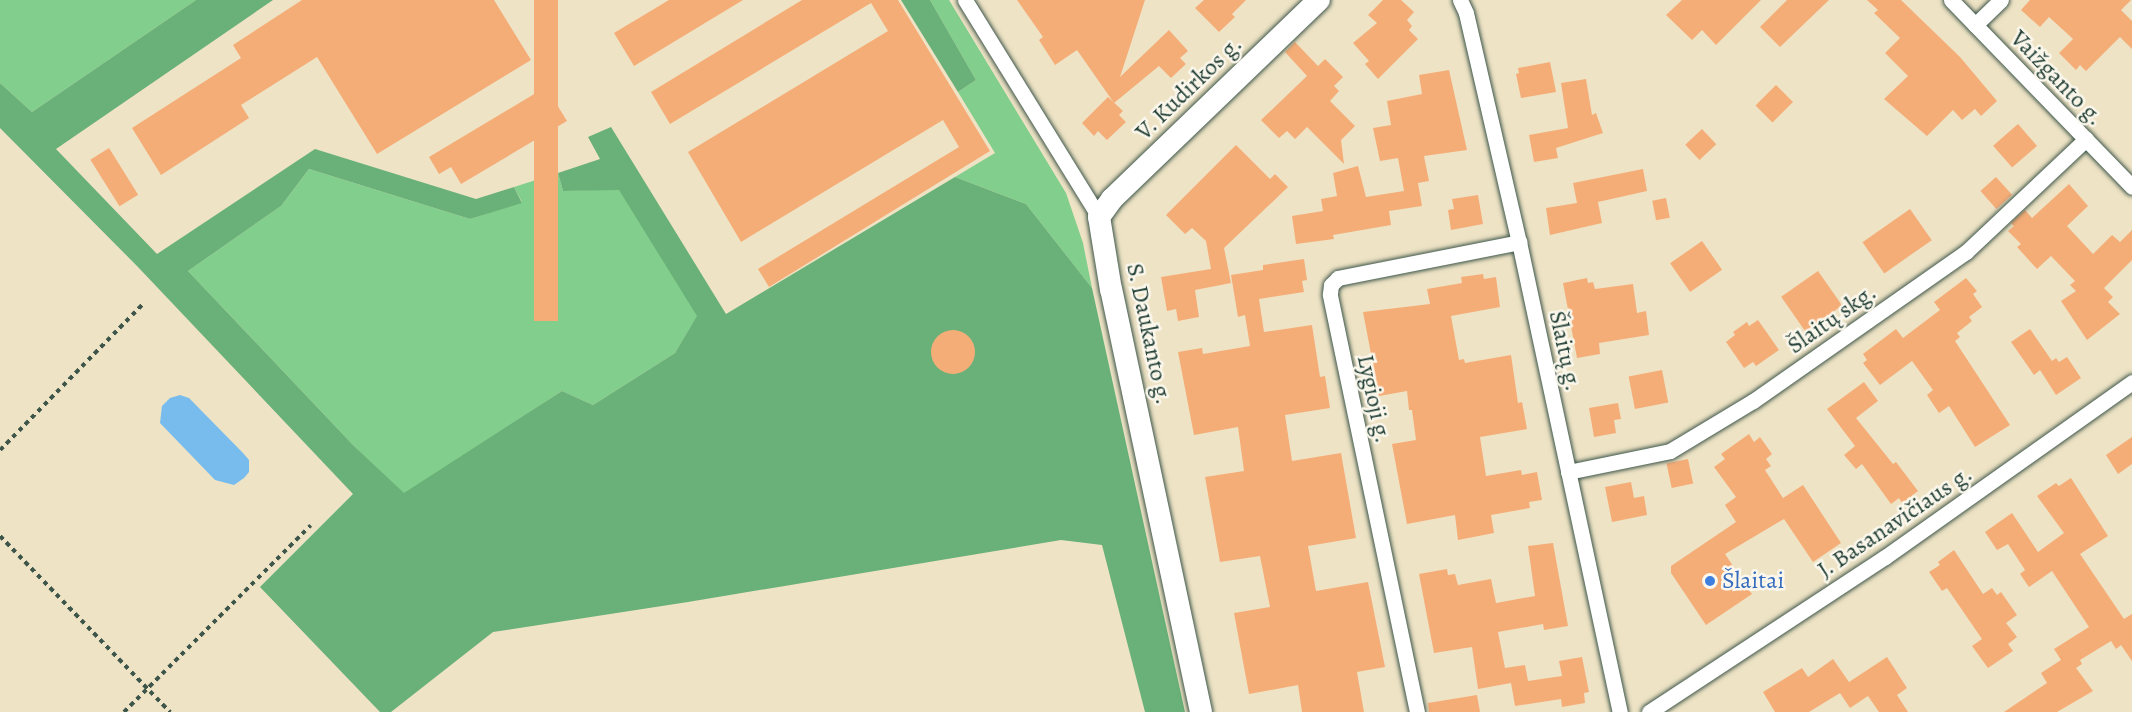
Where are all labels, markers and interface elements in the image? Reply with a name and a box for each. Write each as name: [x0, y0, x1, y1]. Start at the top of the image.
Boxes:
street label: Vaižganto g.: [2004, 24, 2110, 132]
street label: V. Kudirkos g.: [1129, 30, 1249, 146]
street label: S. Daukanto g.: [1120, 261, 1178, 407]
street label: Šlaitų skg.: [1782, 278, 1882, 360]
street label: Šlaitų g.: [1542, 308, 1588, 394]
street label: Lygioji g.: [1351, 352, 1397, 446]
street label: J. Basanavičiaus g.: [1812, 459, 1978, 585]
place label: Šlaitai: [1722, 567, 1784, 595]
marker: Šlaitai: [1703, 574, 1717, 588]

